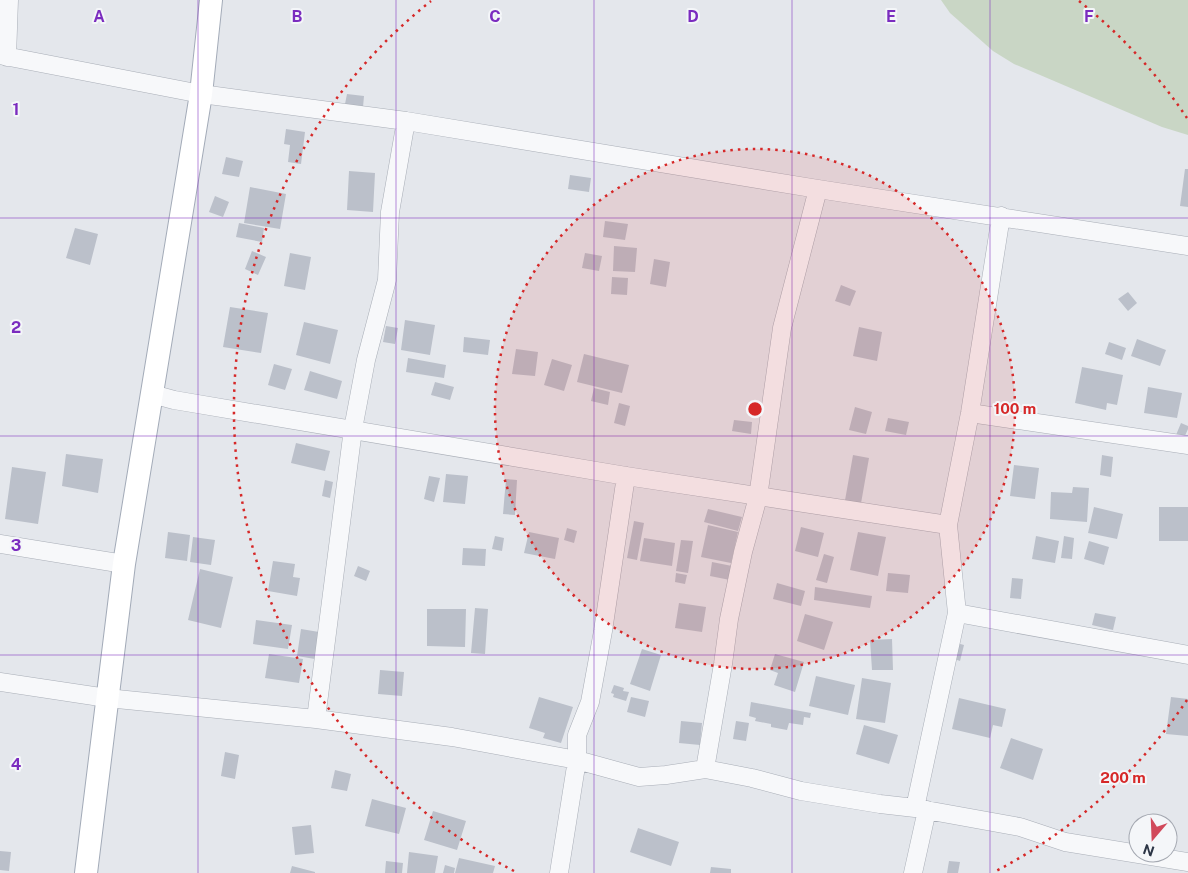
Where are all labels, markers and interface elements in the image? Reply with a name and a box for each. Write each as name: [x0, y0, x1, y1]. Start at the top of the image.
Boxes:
text: A: [93, 7, 105, 26]
text: B: [292, 7, 303, 26]
text: C: [489, 7, 501, 26]
text: D: [687, 7, 699, 26]
text: E: [886, 7, 896, 26]
text: F: [1084, 7, 1094, 26]
text: 1: [13, 100, 19, 119]
text: 2: [11, 318, 21, 337]
centre of rings: [746, 400, 764, 418]
text: 100 m: [994, 400, 1036, 417]
text: 3: [11, 536, 21, 555]
text: 4: [11, 755, 22, 774]
text: 200 m: [1100, 769, 1146, 786]
north arrow: [1128, 813, 1178, 863]
text: N: [1141, 841, 1157, 860]

